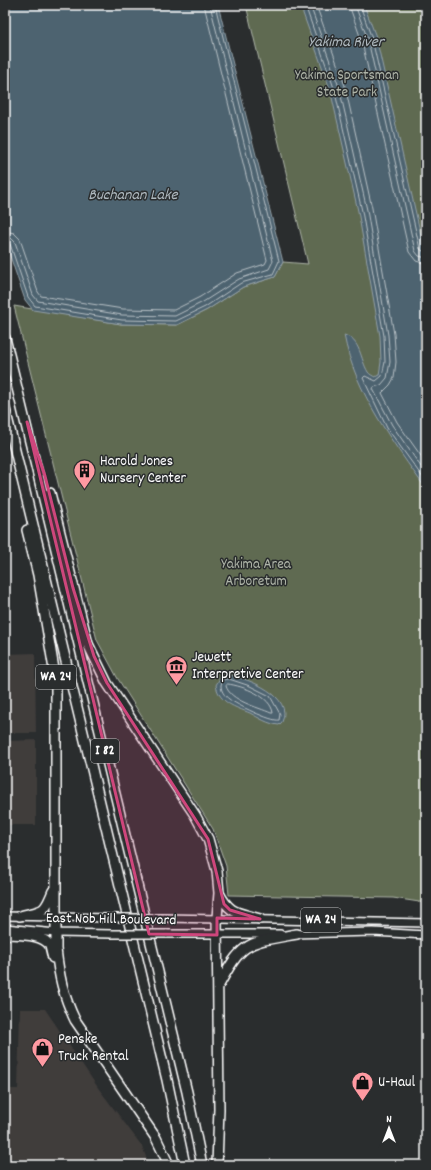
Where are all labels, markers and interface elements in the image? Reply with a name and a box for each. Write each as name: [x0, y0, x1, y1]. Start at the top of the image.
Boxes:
water label: Yakima River: [308, 31, 386, 54]
park label: Yakima Sportsman State Park: [295, 65, 399, 104]
water label: Buchanan Lake: [88, 184, 179, 207]
place label: Harold Jones Nursery Center: [100, 451, 187, 490]
building icon: Harold Jones Nursery Center: [72, 458, 98, 491]
park label: Yakima Area Arboretum: [221, 554, 292, 593]
place label: Jewett Interpretive Center: [192, 647, 304, 686]
museum icon: Jewett Interpretive Center: [163, 654, 189, 687]
road number: WA 24: [36, 665, 76, 689]
road number: I 82: [91, 739, 119, 763]
street label: East Nob Hill Boulevard: [46, 908, 176, 932]
road number: WA 24: [301, 908, 341, 932]
place label: Penske Truck Rental: [58, 1029, 129, 1068]
shop icon: Penske Truck Rental: [29, 1036, 55, 1069]
shop icon: U-Haul: [350, 1070, 376, 1103]
place label: U-Haul: [378, 1072, 416, 1094]
north arrow: [369, 1108, 409, 1148]
text: N: [386, 1112, 392, 1128]

